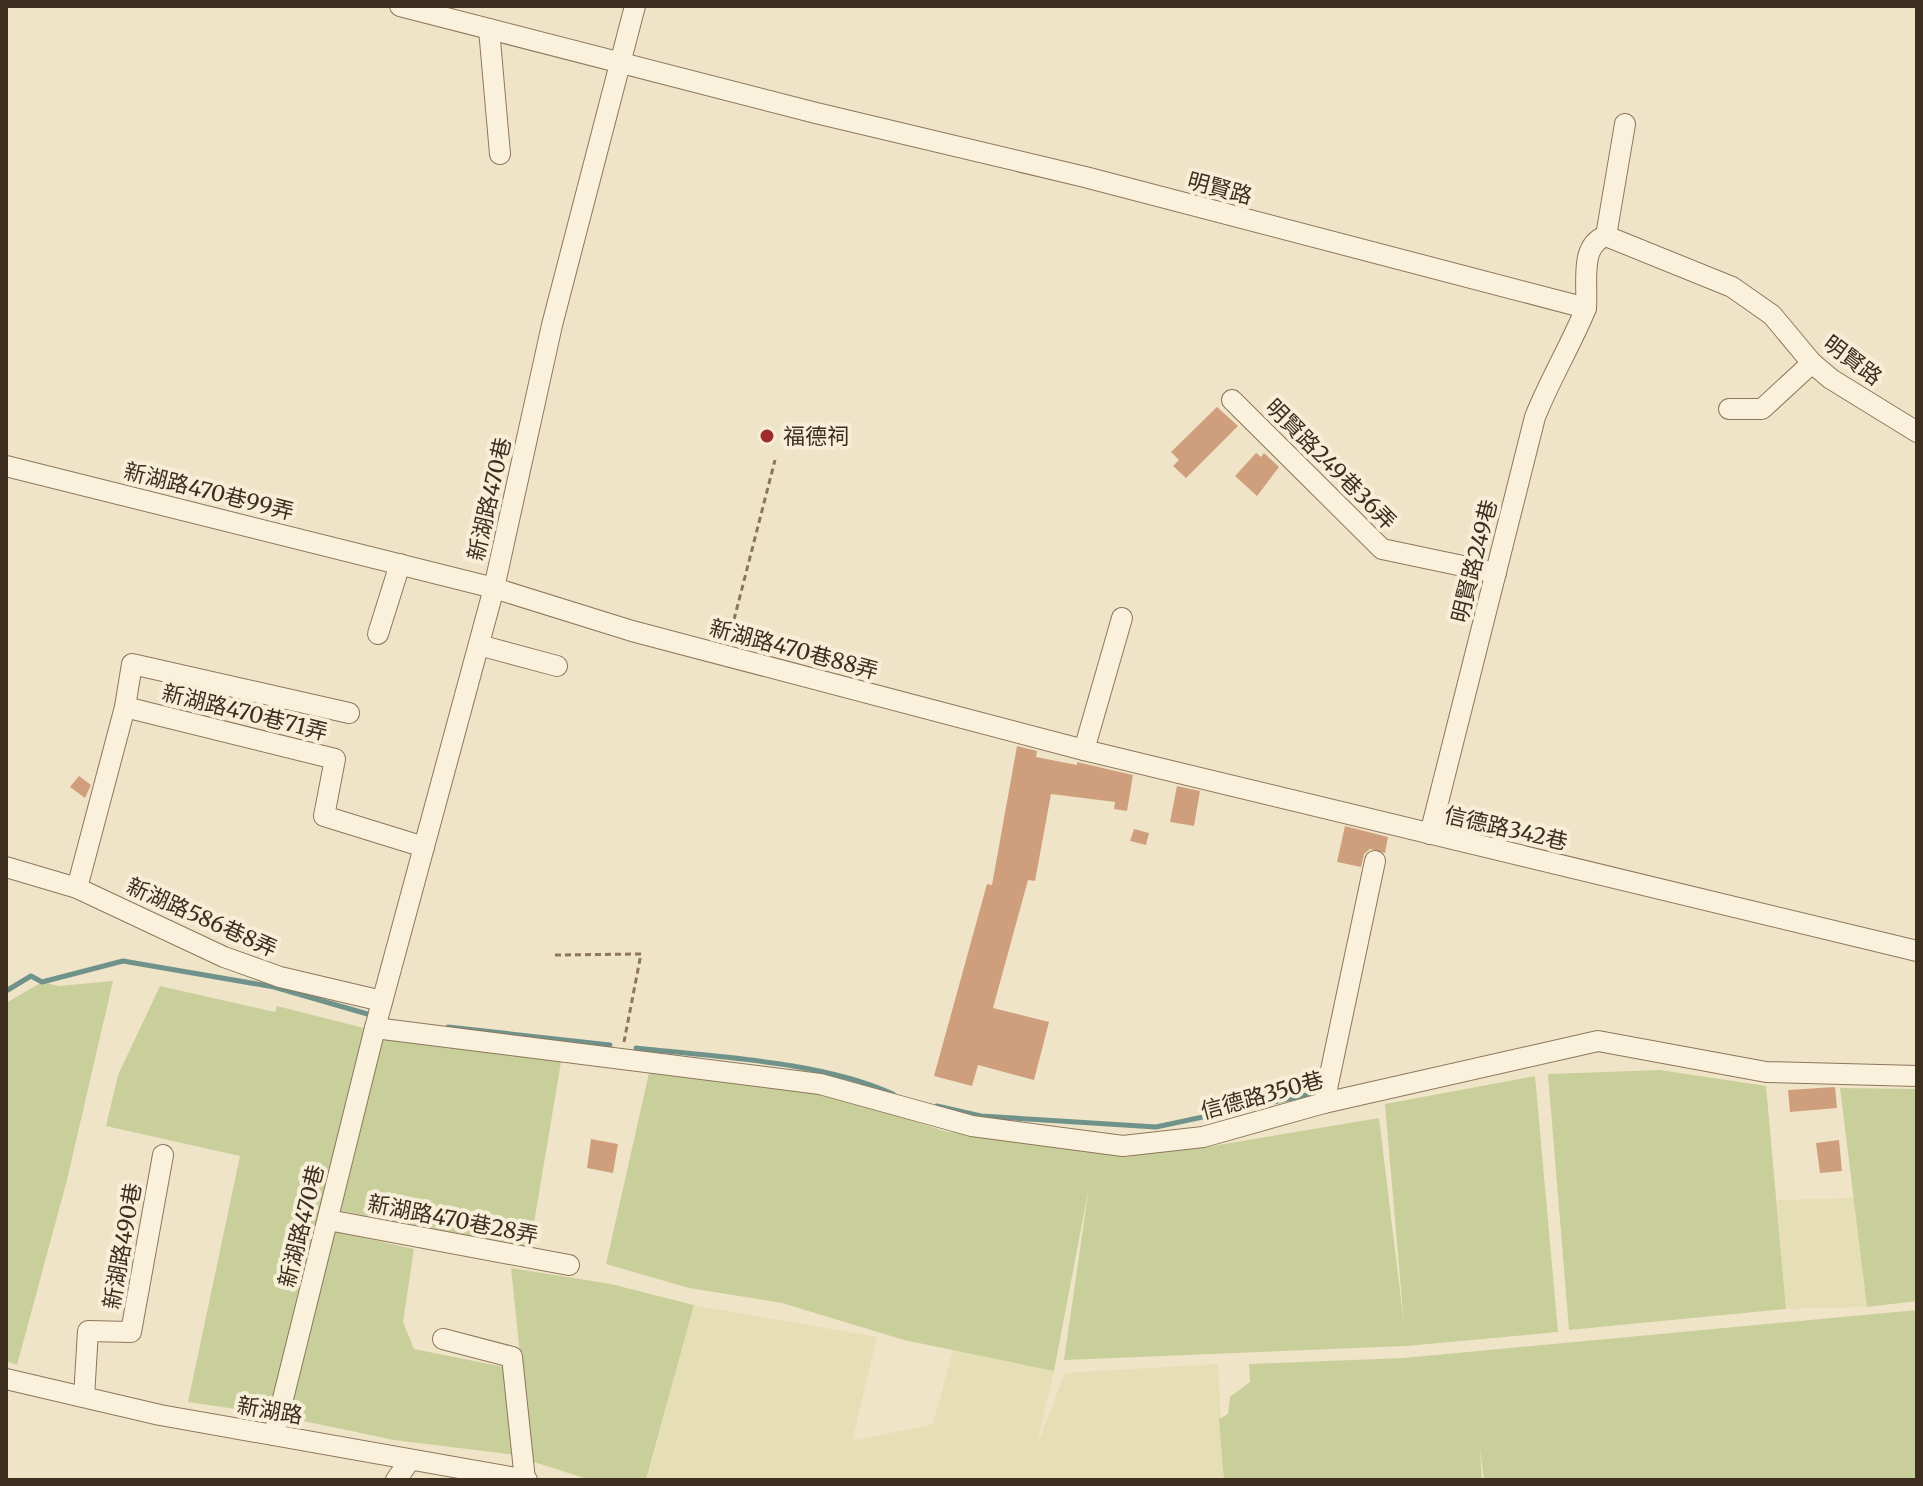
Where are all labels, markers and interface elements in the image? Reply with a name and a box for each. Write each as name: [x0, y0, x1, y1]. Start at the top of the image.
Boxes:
street label: 明賢路: [1184, 166, 1256, 210]
street label: 明賢路: [1818, 329, 1888, 391]
street label: 明賢路249巷36弄: [1260, 393, 1402, 535]
place label: 福德祠: [783, 422, 849, 450]
marker: 福德祠: [758, 427, 776, 445]
street label: 新湖路470巷: [461, 435, 517, 563]
street label: 新湖路470巷99弄: [121, 456, 297, 526]
street label: 明賢路249巷: [1445, 497, 1503, 625]
street label: 新湖路470巷88弄: [707, 613, 881, 685]
street label: 新湖路470巷71弄: [159, 678, 331, 746]
street label: 信德路342巷: [1442, 800, 1570, 856]
street label: 新湖路586巷8弄: [122, 871, 282, 963]
street label: 信德路350巷: [1198, 1065, 1326, 1125]
street label: 新湖路470巷: [272, 1162, 330, 1290]
street label: 新湖路490巷: [97, 1181, 147, 1311]
street label: 新湖路470巷28弄: [365, 1189, 541, 1249]
street label: 新湖路: [235, 1390, 305, 1430]

